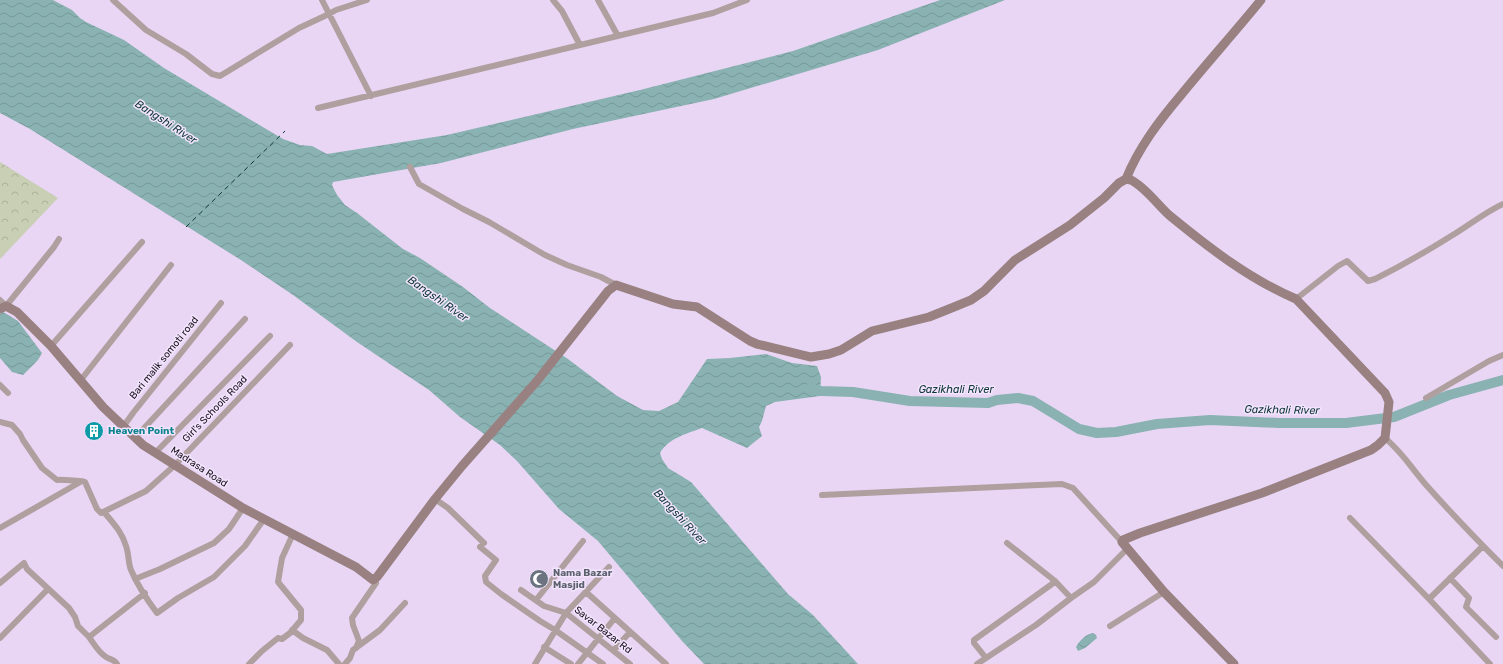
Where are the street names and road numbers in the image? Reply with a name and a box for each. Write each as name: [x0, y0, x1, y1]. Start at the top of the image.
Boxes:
street label: Bari malik somoti road: [127, 314, 201, 402]
street label: Girl's Schools Road: [180, 373, 250, 445]
street label: Madrasa Road: [168, 444, 230, 490]
street label: Savar Bazar Rd: [572, 604, 634, 656]

